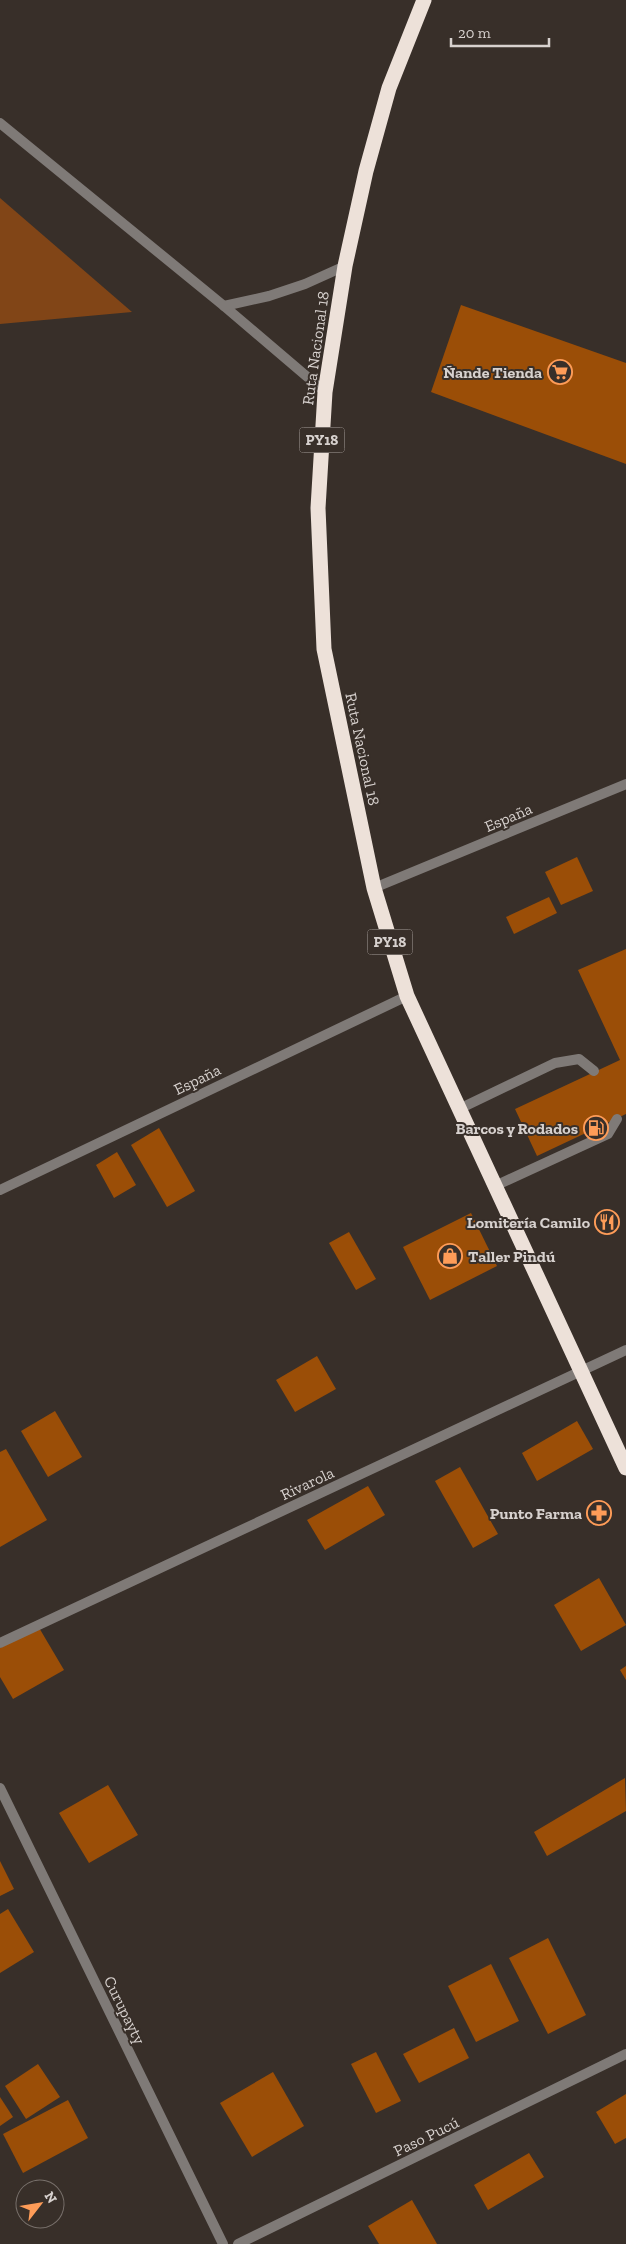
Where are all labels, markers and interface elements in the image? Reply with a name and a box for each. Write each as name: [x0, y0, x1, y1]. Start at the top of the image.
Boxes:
scale bar: [451, 15, 548, 47]
text: 20 m: [458, 24, 491, 42]
street label: Ruta Nacional 18: [298, 290, 333, 406]
supermarket icon: Ñande Tienda: [547, 359, 573, 385]
place label: Ñande Tienda: [443, 363, 542, 382]
road number: PY18: [300, 428, 344, 452]
street label: Ruta Nacional 18: [341, 691, 384, 807]
street label: España: [482, 799, 535, 836]
road number: PY18: [368, 930, 412, 954]
street label: España: [171, 1060, 224, 1099]
fuel station icon: Barcos y Rodados: [583, 1115, 609, 1141]
place label: Barcos y Rodados: [455, 1119, 578, 1138]
restaurant icon: Lomitería Camilo: [594, 1209, 620, 1235]
place label: Lomitería Camilo: [467, 1213, 591, 1232]
shop icon: Taller Pindú: [437, 1243, 463, 1269]
place label: Taller Pindú: [468, 1247, 556, 1266]
street label: Rivarola: [277, 1463, 337, 1504]
pharmacy icon: Punto Farma: [586, 1500, 612, 1526]
place label: Punto Farma: [490, 1504, 582, 1523]
street label: Curupayty: [100, 1973, 150, 2048]
street label: Paso Pucú: [390, 2113, 462, 2160]
north arrow: [15, 2179, 65, 2229]
text: N: [41, 2189, 61, 2207]

